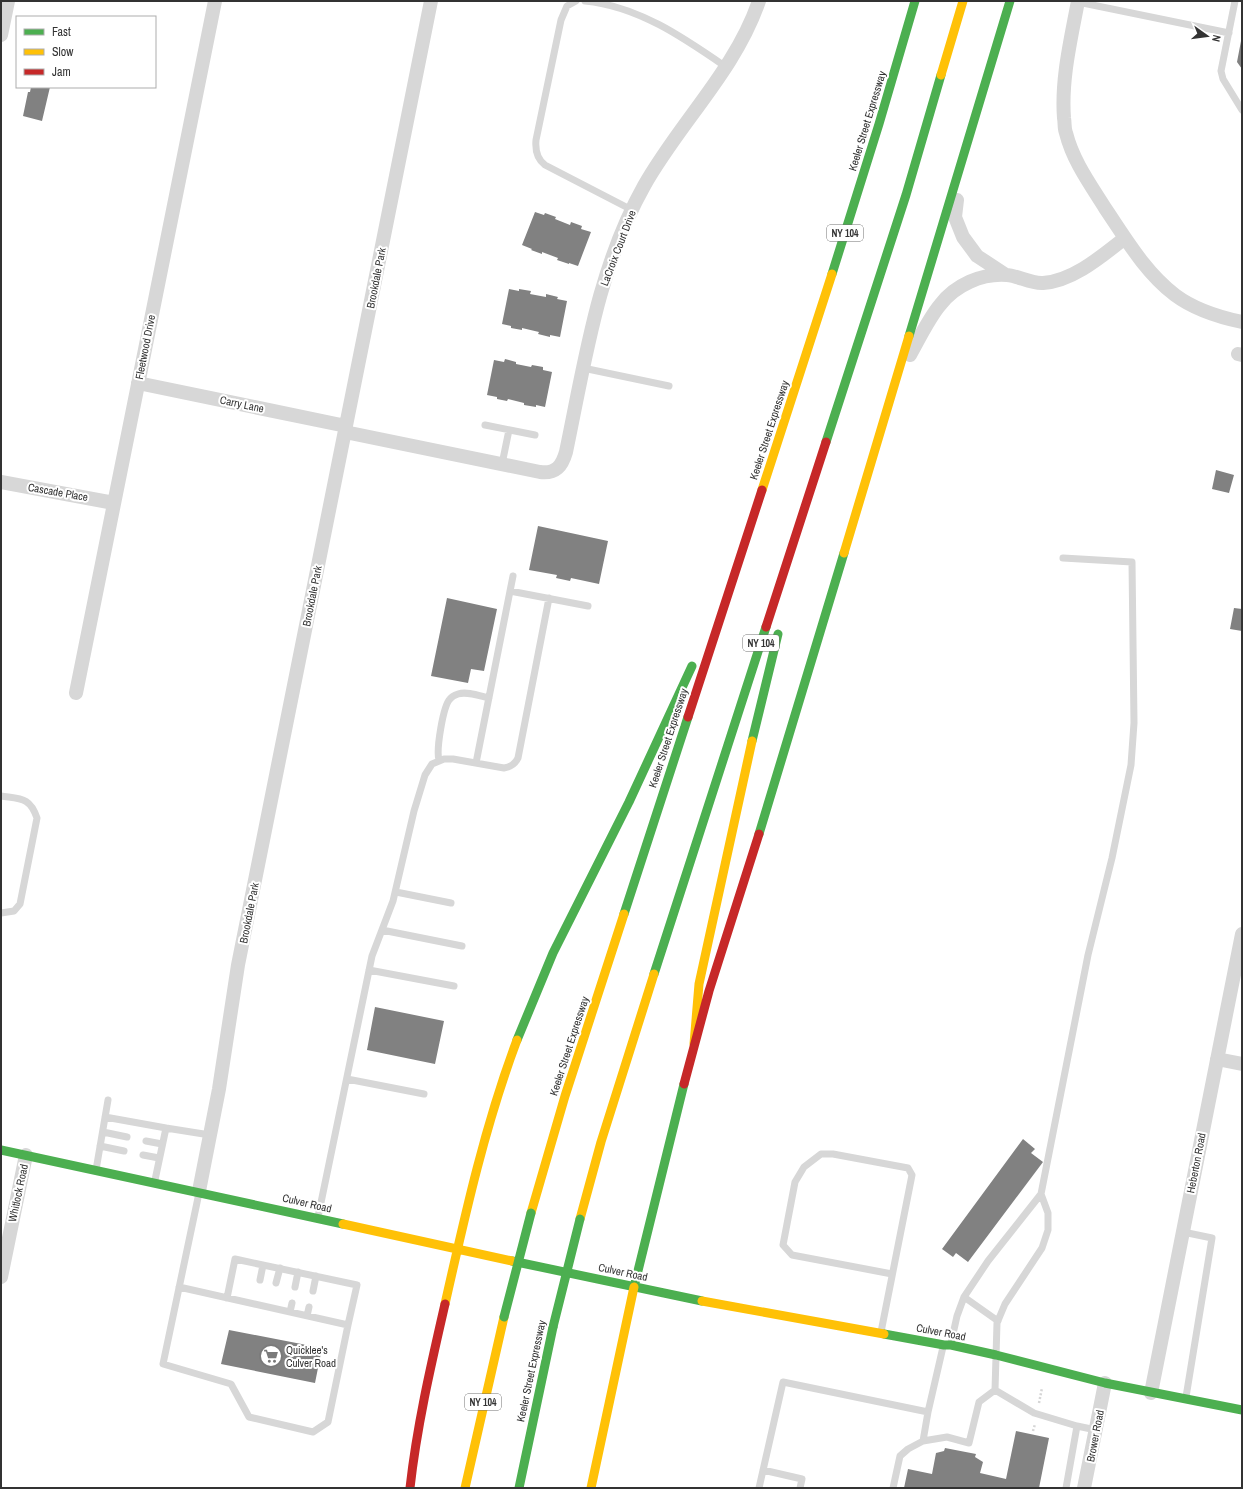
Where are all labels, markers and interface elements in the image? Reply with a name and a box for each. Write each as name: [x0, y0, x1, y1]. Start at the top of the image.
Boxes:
legend: [16, 16, 156, 88]
north arrow: [1187, 16, 1227, 56]
text: Fast: [52, 24, 71, 40]
text: N: [1209, 34, 1224, 43]
text: Slow: [52, 44, 74, 60]
text: Jam: [52, 64, 71, 80]
street label: Keeler Street Expressway: [845, 69, 889, 173]
street label: LaCroix Court Drive: [597, 208, 639, 288]
road number: NY 104: [827, 225, 863, 241]
street label: Brookdale Park: [363, 246, 389, 310]
street label: Fleetwood Drive: [132, 313, 158, 381]
street label: Keeler Street Expressway: [746, 378, 792, 482]
street label: Carry Lane: [219, 393, 265, 415]
street label: Cascade Place: [27, 480, 89, 504]
street label: Brookdale Park: [299, 564, 325, 628]
road number: NY 104: [743, 635, 779, 651]
street label: Keeler Street Expressway: [645, 686, 691, 790]
street label: Brookdale Park: [236, 881, 262, 945]
street label: Keeler Street Expressway: [546, 994, 592, 1098]
street label: Heberton Road: [1183, 1132, 1209, 1194]
street label: Whitlock Road: [5, 1163, 31, 1223]
street label: Culver Road: [281, 1191, 333, 1215]
street label: Culver Road: [597, 1260, 649, 1284]
street label: Keeler Street Expressway: [513, 1318, 549, 1423]
street label: Culver Road: [915, 1320, 967, 1344]
supermarket icon: Quicklee's Culver Road: [258, 1343, 284, 1369]
place label: Quicklee's Culver Road: [286, 1343, 336, 1370]
road number: NY 104: [465, 1394, 501, 1410]
street label: Brower Road: [1083, 1409, 1107, 1463]

